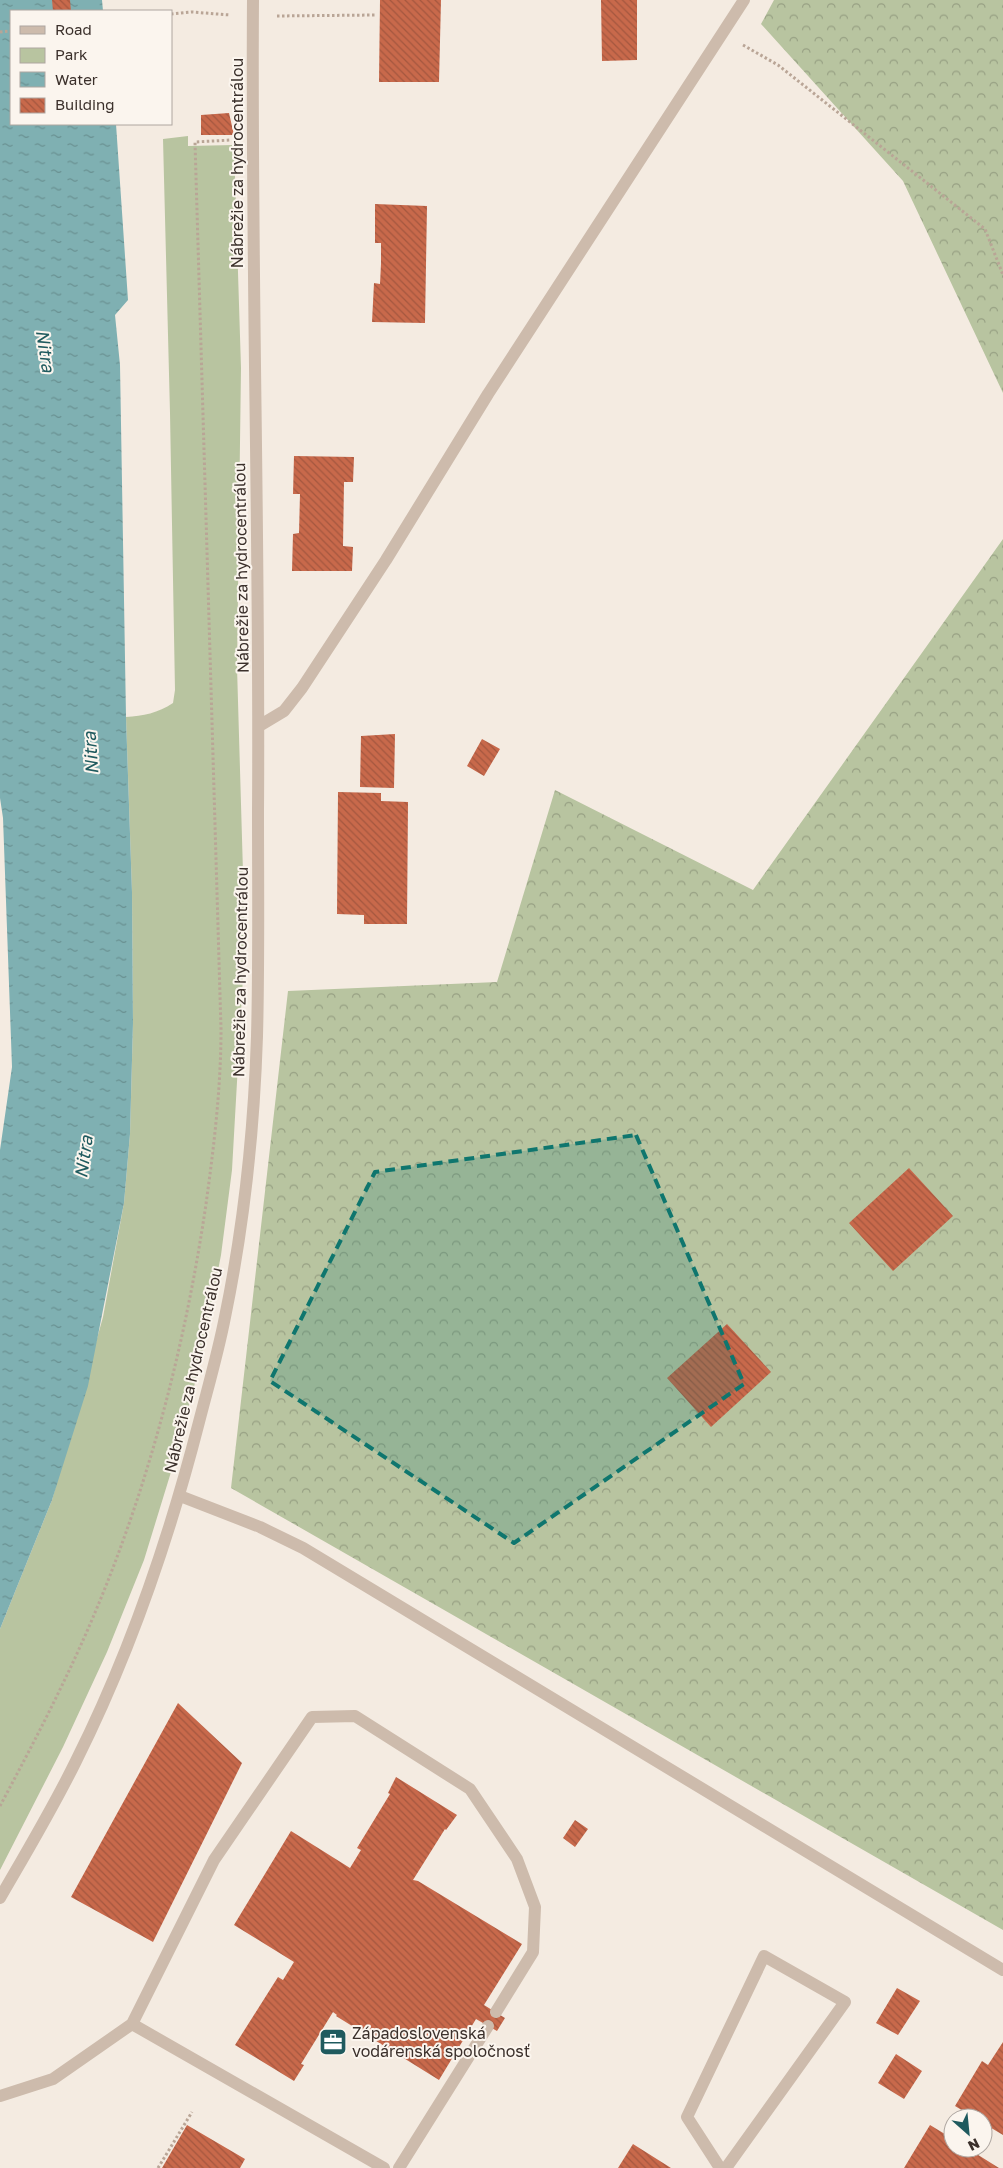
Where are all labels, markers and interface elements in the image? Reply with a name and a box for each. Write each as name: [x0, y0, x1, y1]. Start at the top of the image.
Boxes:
legend: [10, 10, 172, 125]
text: Road: [55, 20, 92, 38]
text: Park: [55, 45, 88, 63]
street label: Nábrežie za hydrocentrálou: [227, 58, 247, 268]
text: Water: [55, 70, 98, 88]
text: Building: [55, 95, 115, 113]
water label: Nitra: [32, 328, 60, 374]
street label: Nábrežie za hydrocentrálou: [229, 463, 253, 673]
water label: Nitra: [77, 730, 102, 775]
street label: Nábrežie za hydrocentrálou: [228, 867, 252, 1077]
water label: Nitra: [69, 1133, 97, 1180]
street label: Nábrežie za hydrocentrálou: [160, 1265, 226, 1475]
place label: Západoslovenská vodárenská spoločnosť: [352, 2023, 530, 2061]
office icon: Západoslovenská vodárenská spoločnosť: [318, 2027, 348, 2057]
north arrow: [943, 2108, 993, 2158]
text: N: [966, 2135, 983, 2155]

